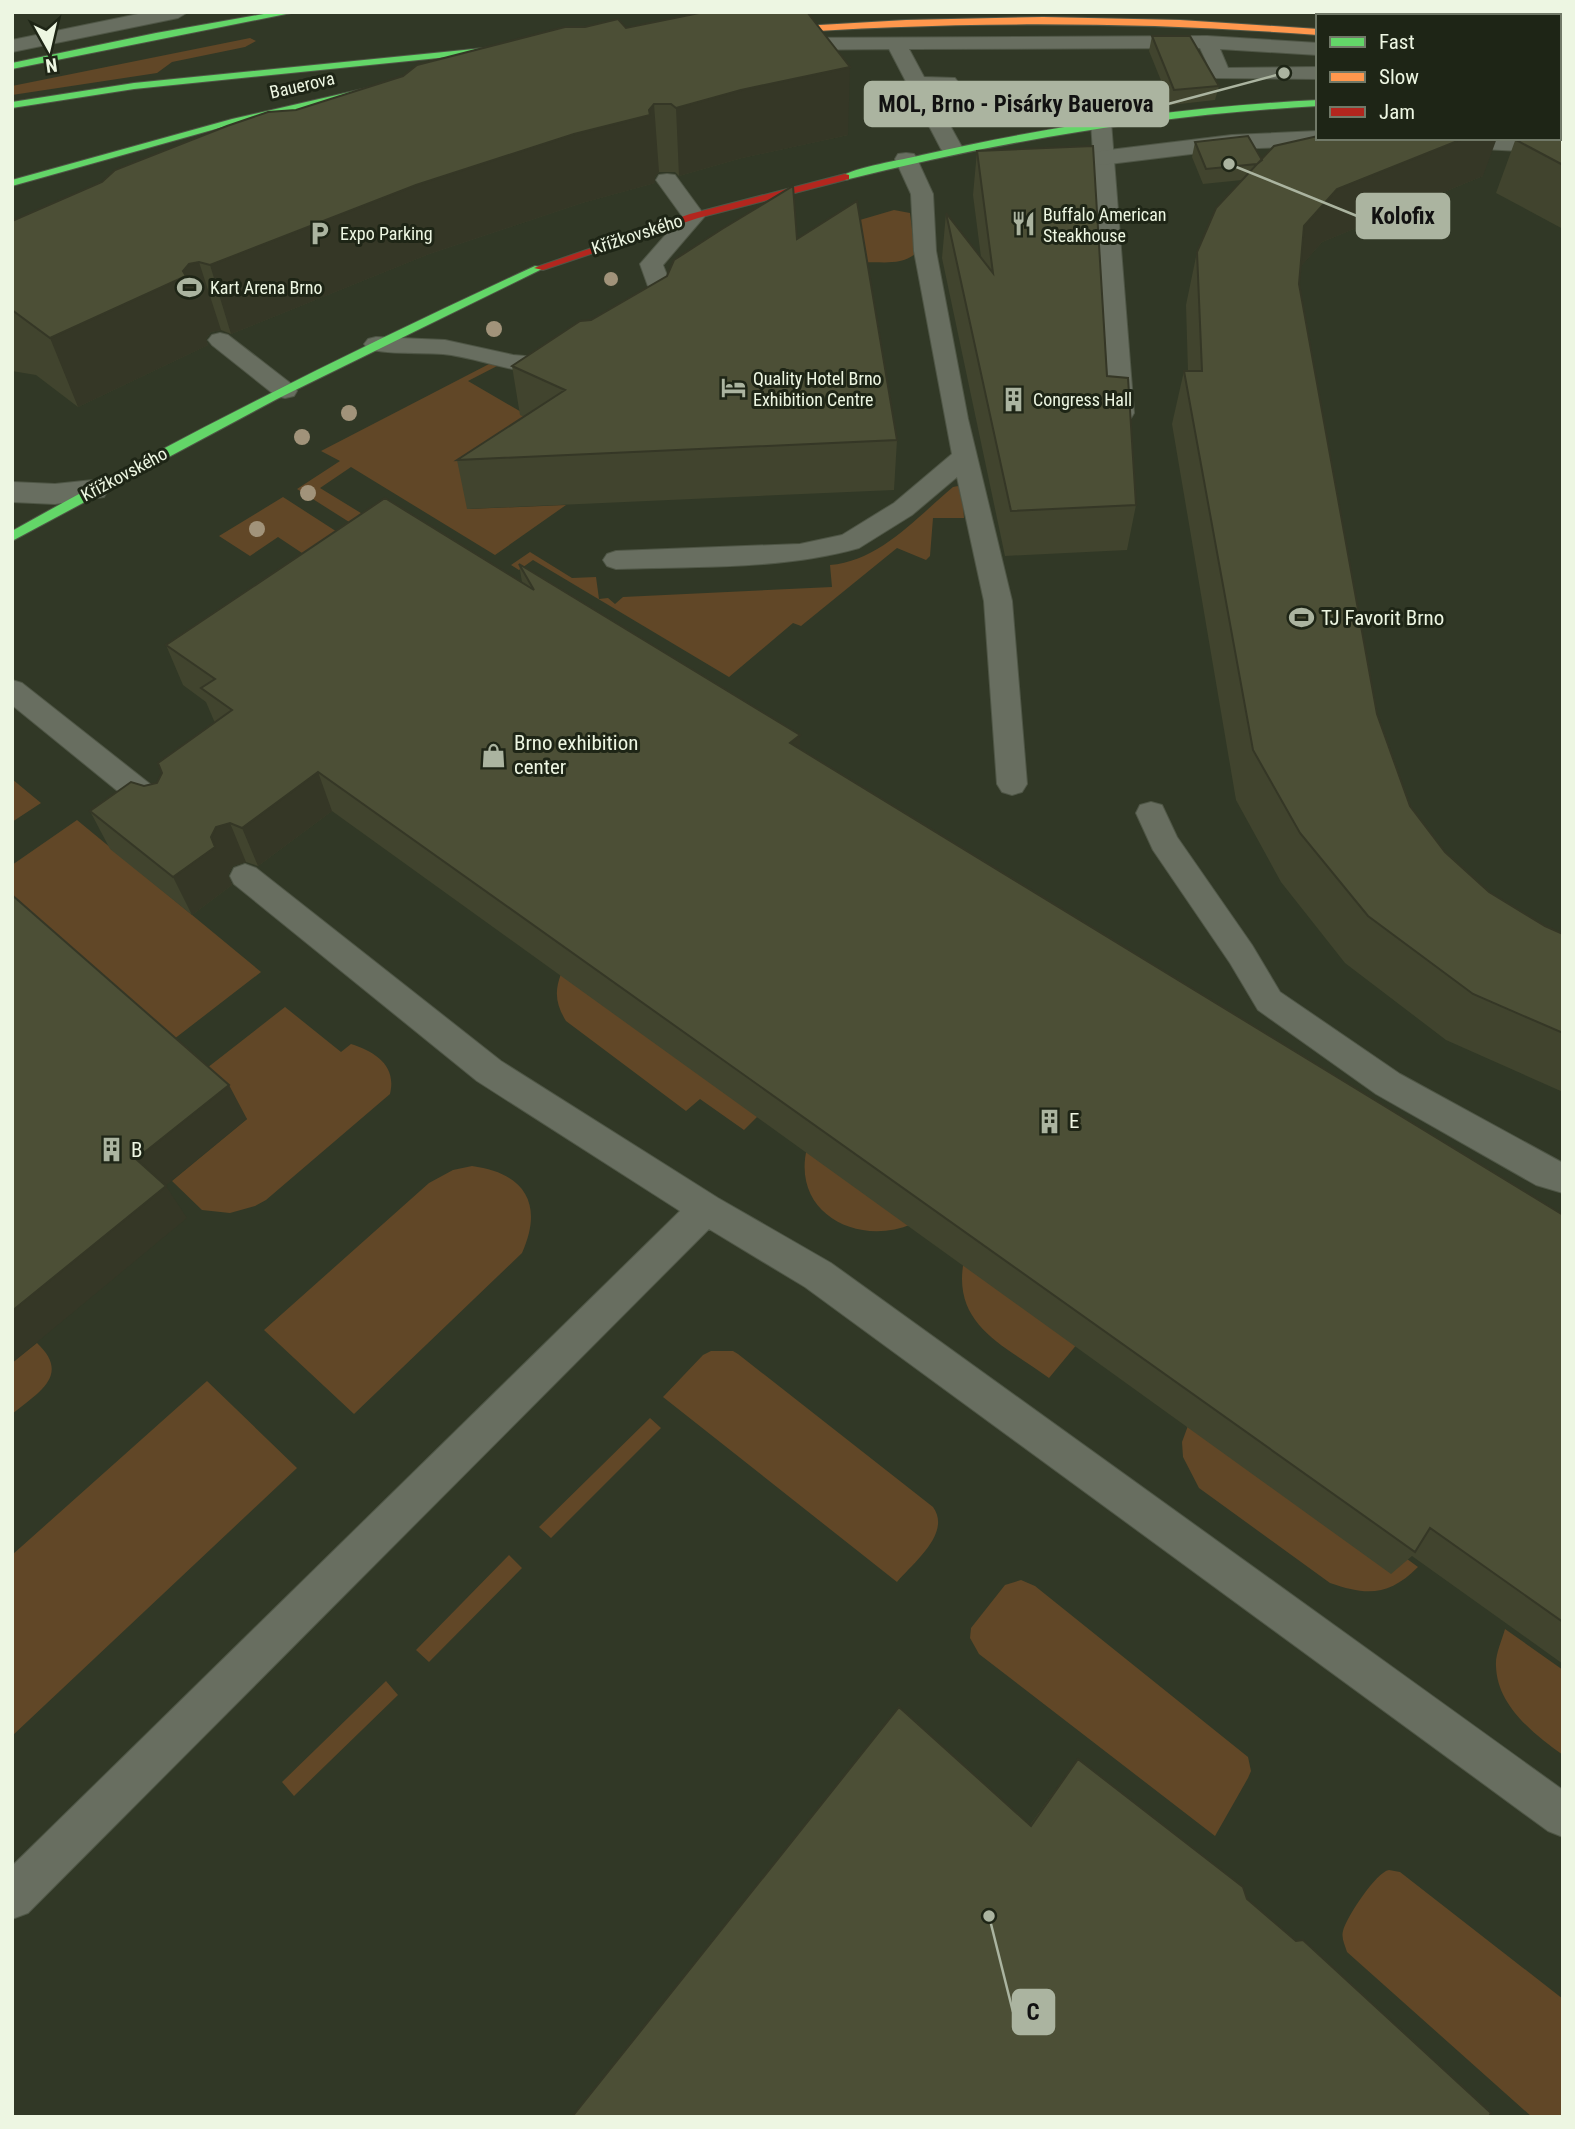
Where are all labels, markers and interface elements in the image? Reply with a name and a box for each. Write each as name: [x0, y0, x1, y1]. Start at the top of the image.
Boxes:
north arrow: [14, 14, 84, 84]
legend: [1316, 14, 1561, 140]
text: Fast: [1379, 30, 1415, 54]
text: N: [44, 53, 59, 78]
text: Slow: [1379, 65, 1419, 89]
street label: Bauerova: [267, 67, 337, 103]
callout: MOL, Brno - Pisárky Bauerova: [865, 82, 1168, 126]
text: MOL, Brno - Pisárky Bauerova: [878, 91, 1154, 118]
text: Jam: [1379, 100, 1415, 124]
callout: Kolofix: [1357, 194, 1449, 238]
text: Kolofix: [1371, 203, 1436, 230]
place label: Buffalo American Steakhouse: [1043, 204, 1166, 246]
street label: Křížkovského: [589, 209, 685, 259]
restaurant icon: Buffalo American Steakhouse: [1009, 210, 1037, 238]
parking icon: Expo Parking: [306, 219, 334, 247]
place label: Expo Parking: [340, 223, 433, 244]
sports icon: Kart Arena Brno: [176, 273, 204, 301]
place label: Kart Arena Brno: [210, 277, 323, 298]
place label: Quality Hotel Brno Exhibition Centre: [753, 368, 882, 410]
hotel icon: Quality Hotel Brno Exhibition Centre: [719, 374, 747, 402]
building icon: Congress Hall: [999, 385, 1027, 413]
place label: Congress Hall: [1033, 389, 1132, 410]
street label: Křížkovského: [77, 443, 171, 505]
sports icon: TJ Favorit Brno: [1287, 604, 1315, 632]
place label: TJ Favorit Brno: [1321, 606, 1444, 630]
place label: Brno exhibition center: [514, 731, 638, 779]
shop icon: Brno exhibition center: [480, 741, 508, 769]
building icon: E: [1035, 1107, 1063, 1135]
place label: E: [1069, 1109, 1079, 1133]
building icon: B: [97, 1136, 125, 1164]
place label: B: [131, 1138, 142, 1162]
callout: C: [1013, 1990, 1054, 2034]
text: C: [1026, 1999, 1040, 2026]

